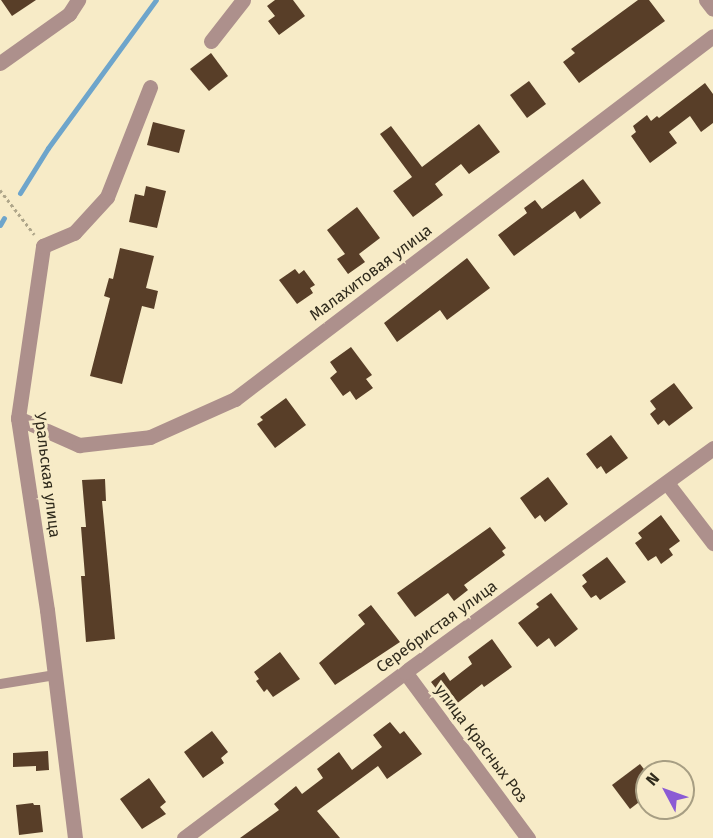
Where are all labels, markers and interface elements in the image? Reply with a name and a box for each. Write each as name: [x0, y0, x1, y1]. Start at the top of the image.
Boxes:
street label: Малахитовая улица: [306, 221, 436, 325]
street label: Уральская улица: [30, 411, 64, 539]
street label: Серебристая улица: [373, 577, 501, 677]
street label: улица Красных Роз: [430, 681, 532, 807]
north arrow: [635, 760, 695, 820]
text: N: [642, 769, 663, 789]

